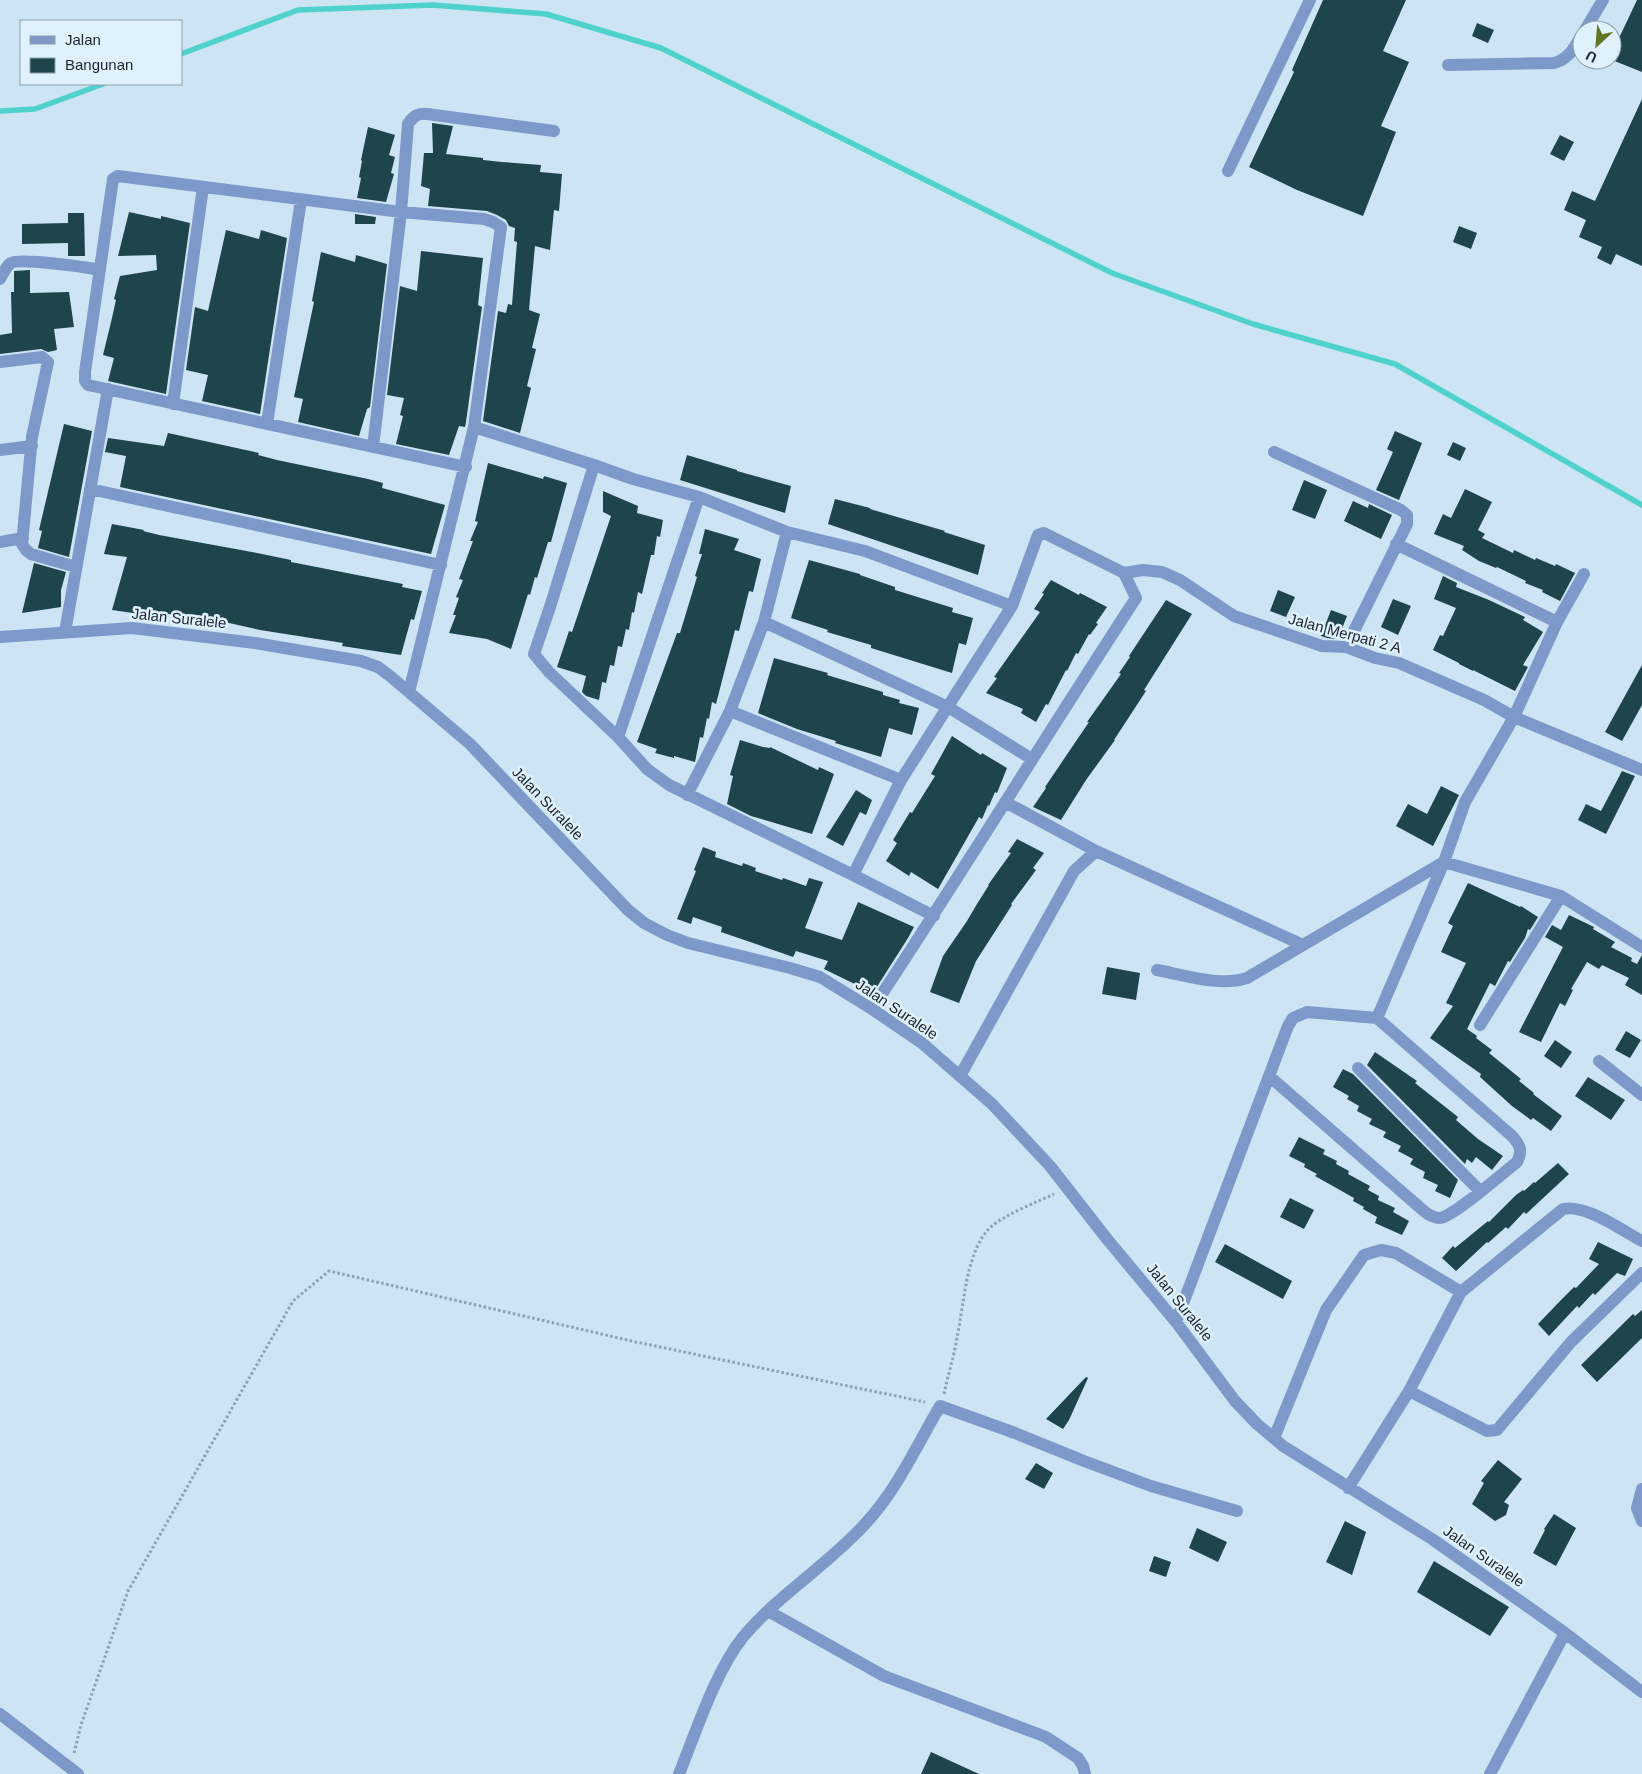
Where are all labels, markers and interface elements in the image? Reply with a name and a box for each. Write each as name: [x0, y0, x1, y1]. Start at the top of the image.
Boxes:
legend: [20, 20, 182, 85]
north arrow: [1572, 20, 1622, 70]
text: Jalan: [65, 31, 101, 48]
text: U: [1583, 47, 1599, 66]
text: Bangunan: [65, 56, 133, 73]
street label: Jalan Suralele: [131, 605, 227, 631]
street label: Jalan Merpati 2 A: [1287, 610, 1403, 656]
street label: Jalan Suralele: [509, 763, 587, 843]
street label: Jalan Suralele: [853, 975, 941, 1043]
street label: Jalan Suralele: [1143, 1260, 1217, 1344]
street label: Jalan Suralele: [1440, 1522, 1528, 1590]

